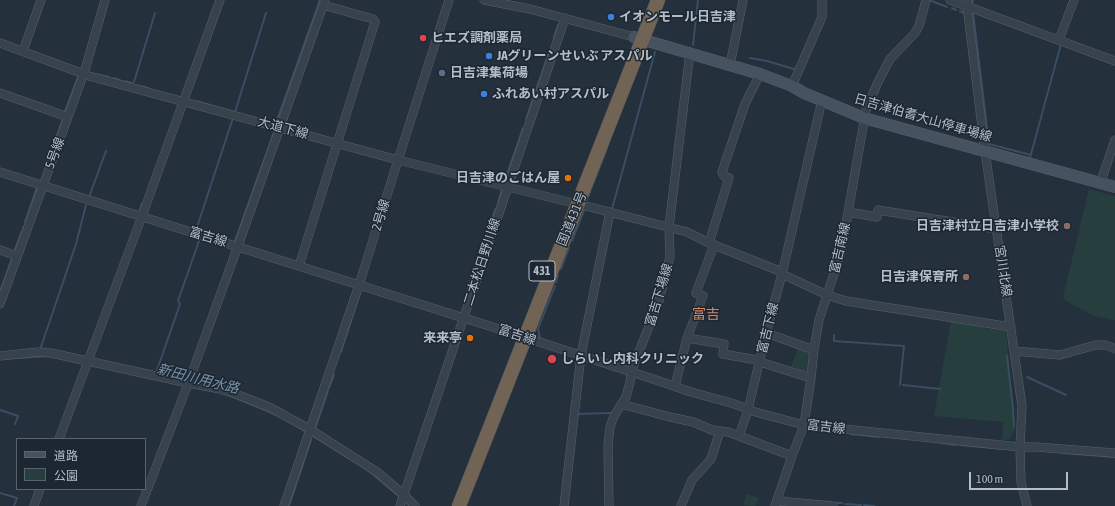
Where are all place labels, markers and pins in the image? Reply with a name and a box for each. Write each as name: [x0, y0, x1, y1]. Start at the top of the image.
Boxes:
place label: イオンモール日吉津: [619, 9, 736, 25]
marker: イオンモール日吉津: [606, 12, 616, 22]
place label: ヒエズ調剤薬局: [431, 30, 522, 46]
marker: ヒエズ調剤薬局: [418, 33, 428, 43]
place label: JAグリーンせいぶ アスパル: [497, 48, 652, 64]
marker: JAグリーンせいぶ アスパル: [484, 51, 494, 61]
place label: 日吉津集荷場: [450, 65, 528, 81]
marker: 日吉津集荷場: [437, 68, 447, 78]
place label: ふれあい村アスパル: [492, 86, 609, 102]
marker: ふれあい村アスパル: [479, 89, 489, 99]
place label: 日吉津のごはん屋: [456, 170, 560, 186]
marker: 日吉津のごはん屋: [563, 173, 573, 183]
place label: 日吉津村立日吉津小学校: [916, 218, 1059, 234]
marker: 日吉津村立日吉津小学校: [1062, 221, 1072, 231]
place label: 日吉津保育所: [880, 269, 958, 285]
marker: 日吉津保育所: [961, 272, 971, 282]
place label: 来来亭: [423, 330, 462, 346]
marker: 来来亭: [465, 333, 475, 343]
place label: しらいし内科クリニック: [561, 351, 704, 367]
marker: しらいし内科クリニック: [546, 353, 558, 365]

